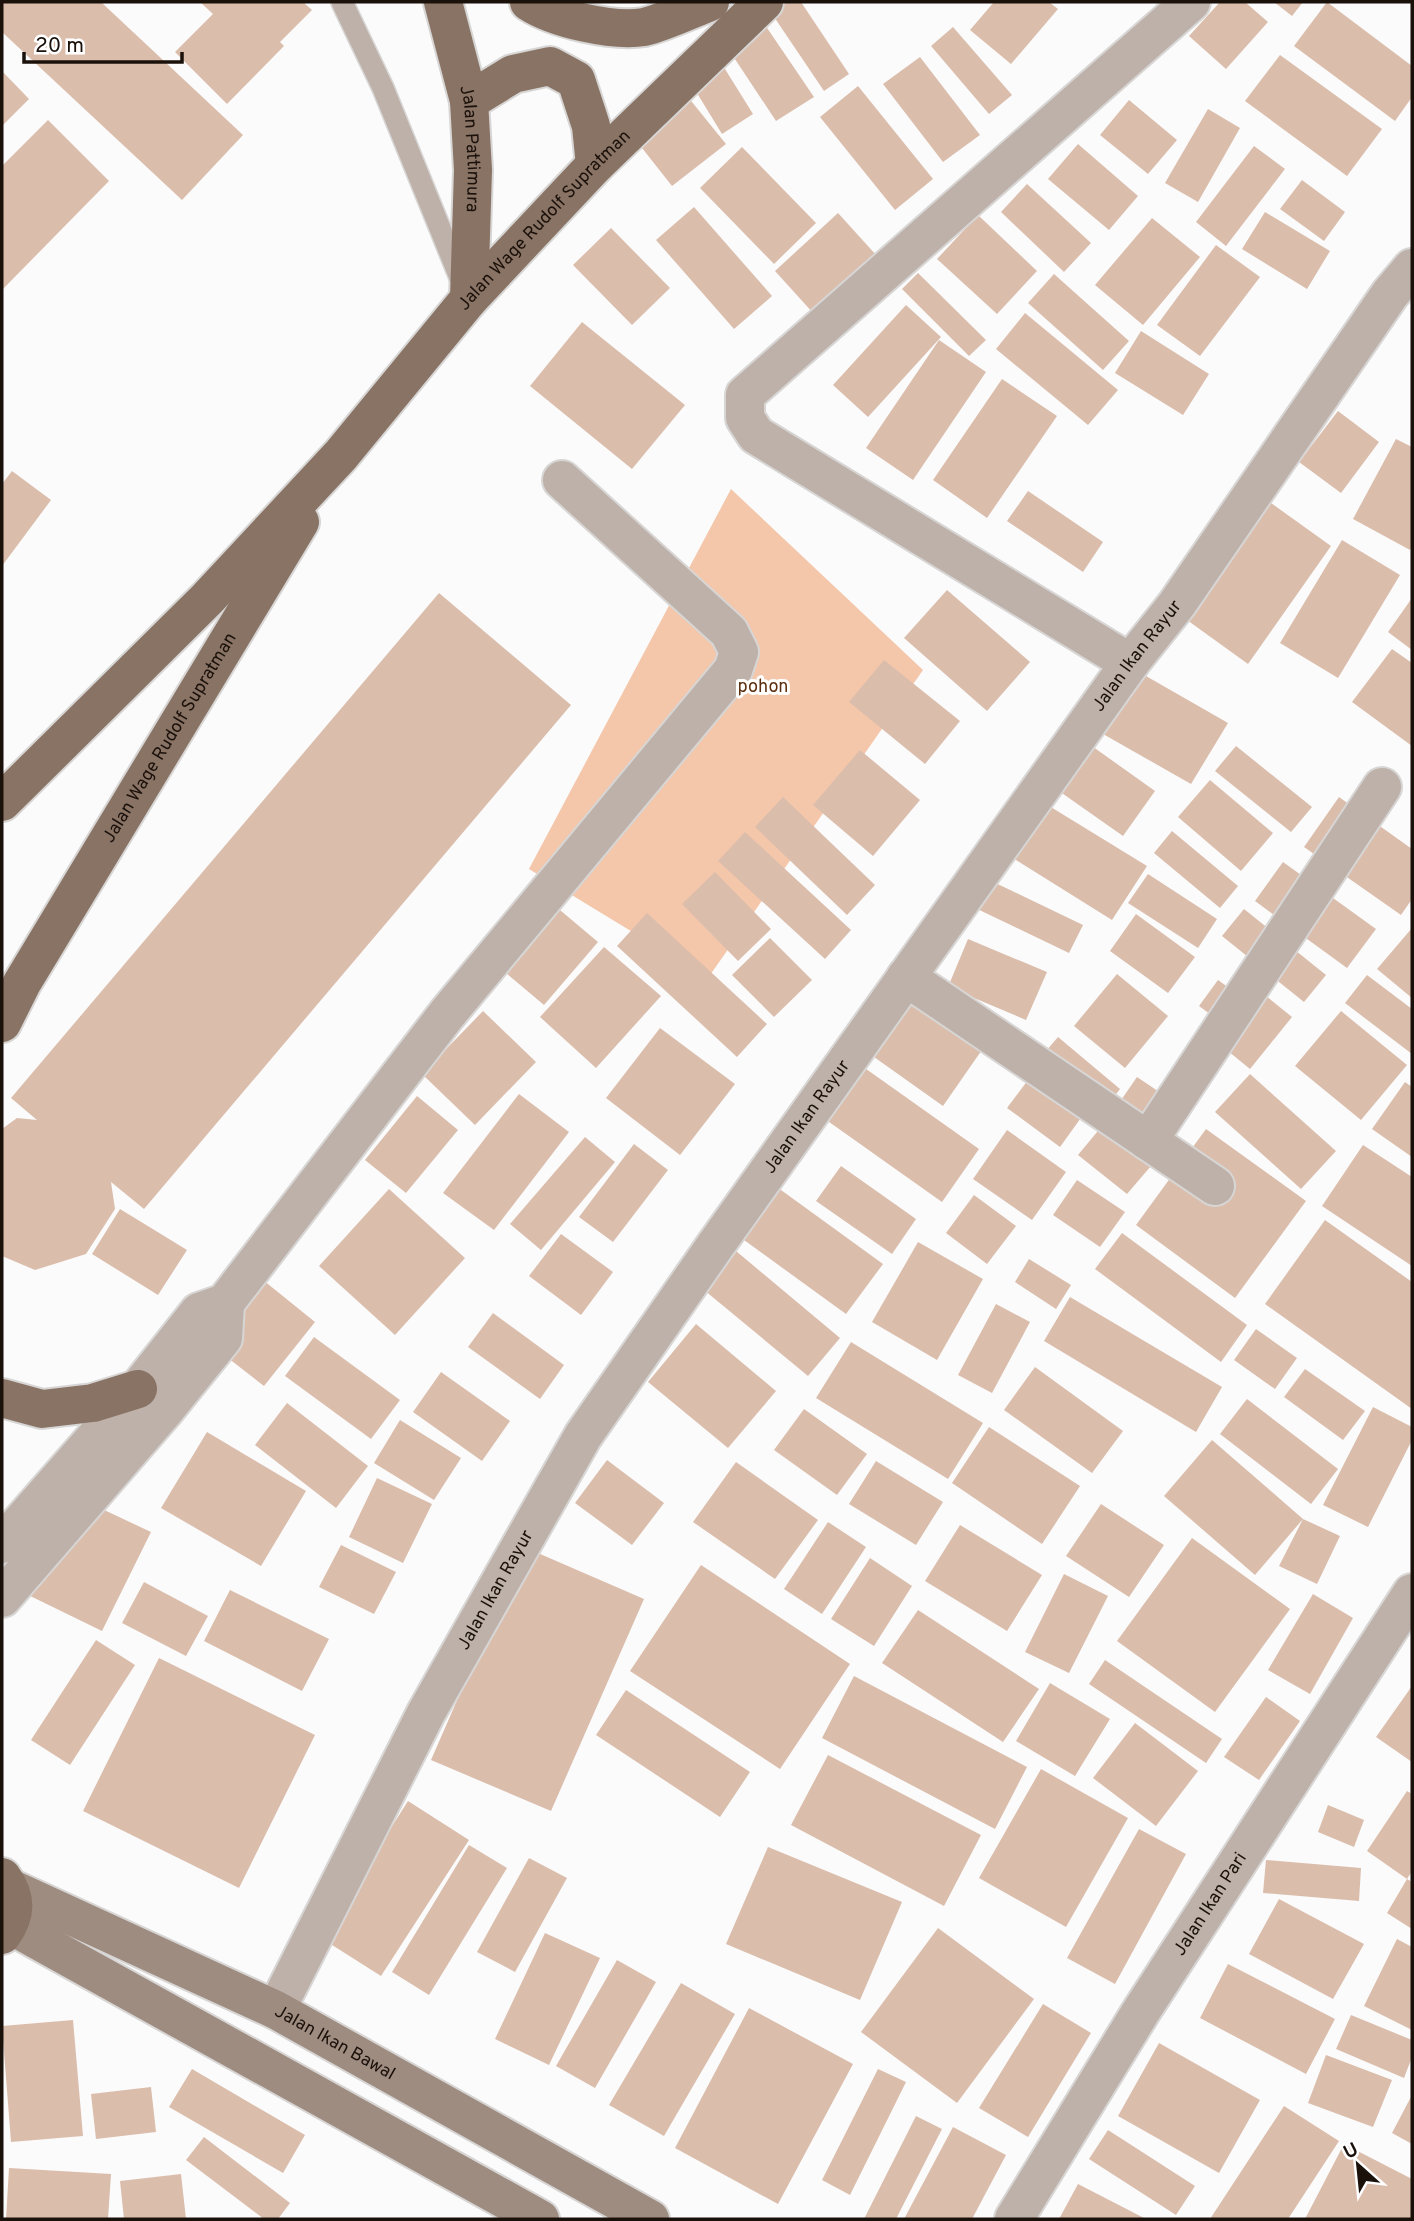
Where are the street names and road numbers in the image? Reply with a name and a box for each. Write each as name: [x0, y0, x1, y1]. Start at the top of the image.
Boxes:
street label: Jalan Pattimura: [454, 82, 485, 213]
street label: Jalan Wage Rudolf Supratman: [453, 125, 636, 315]
street label: Jalan Ikan Rayur: [1087, 596, 1187, 716]
street label: Jalan Wage Rudolf Supratman: [98, 629, 242, 847]
street label: Jalan Ikan Rayur: [759, 1055, 855, 1178]
street label: Jalan Ikan Rayur: [453, 1526, 539, 1654]
street label: Jalan Ikan Pari: [1169, 1848, 1252, 1960]
street label: Jalan Ikan Bawal: [270, 2000, 399, 2086]

